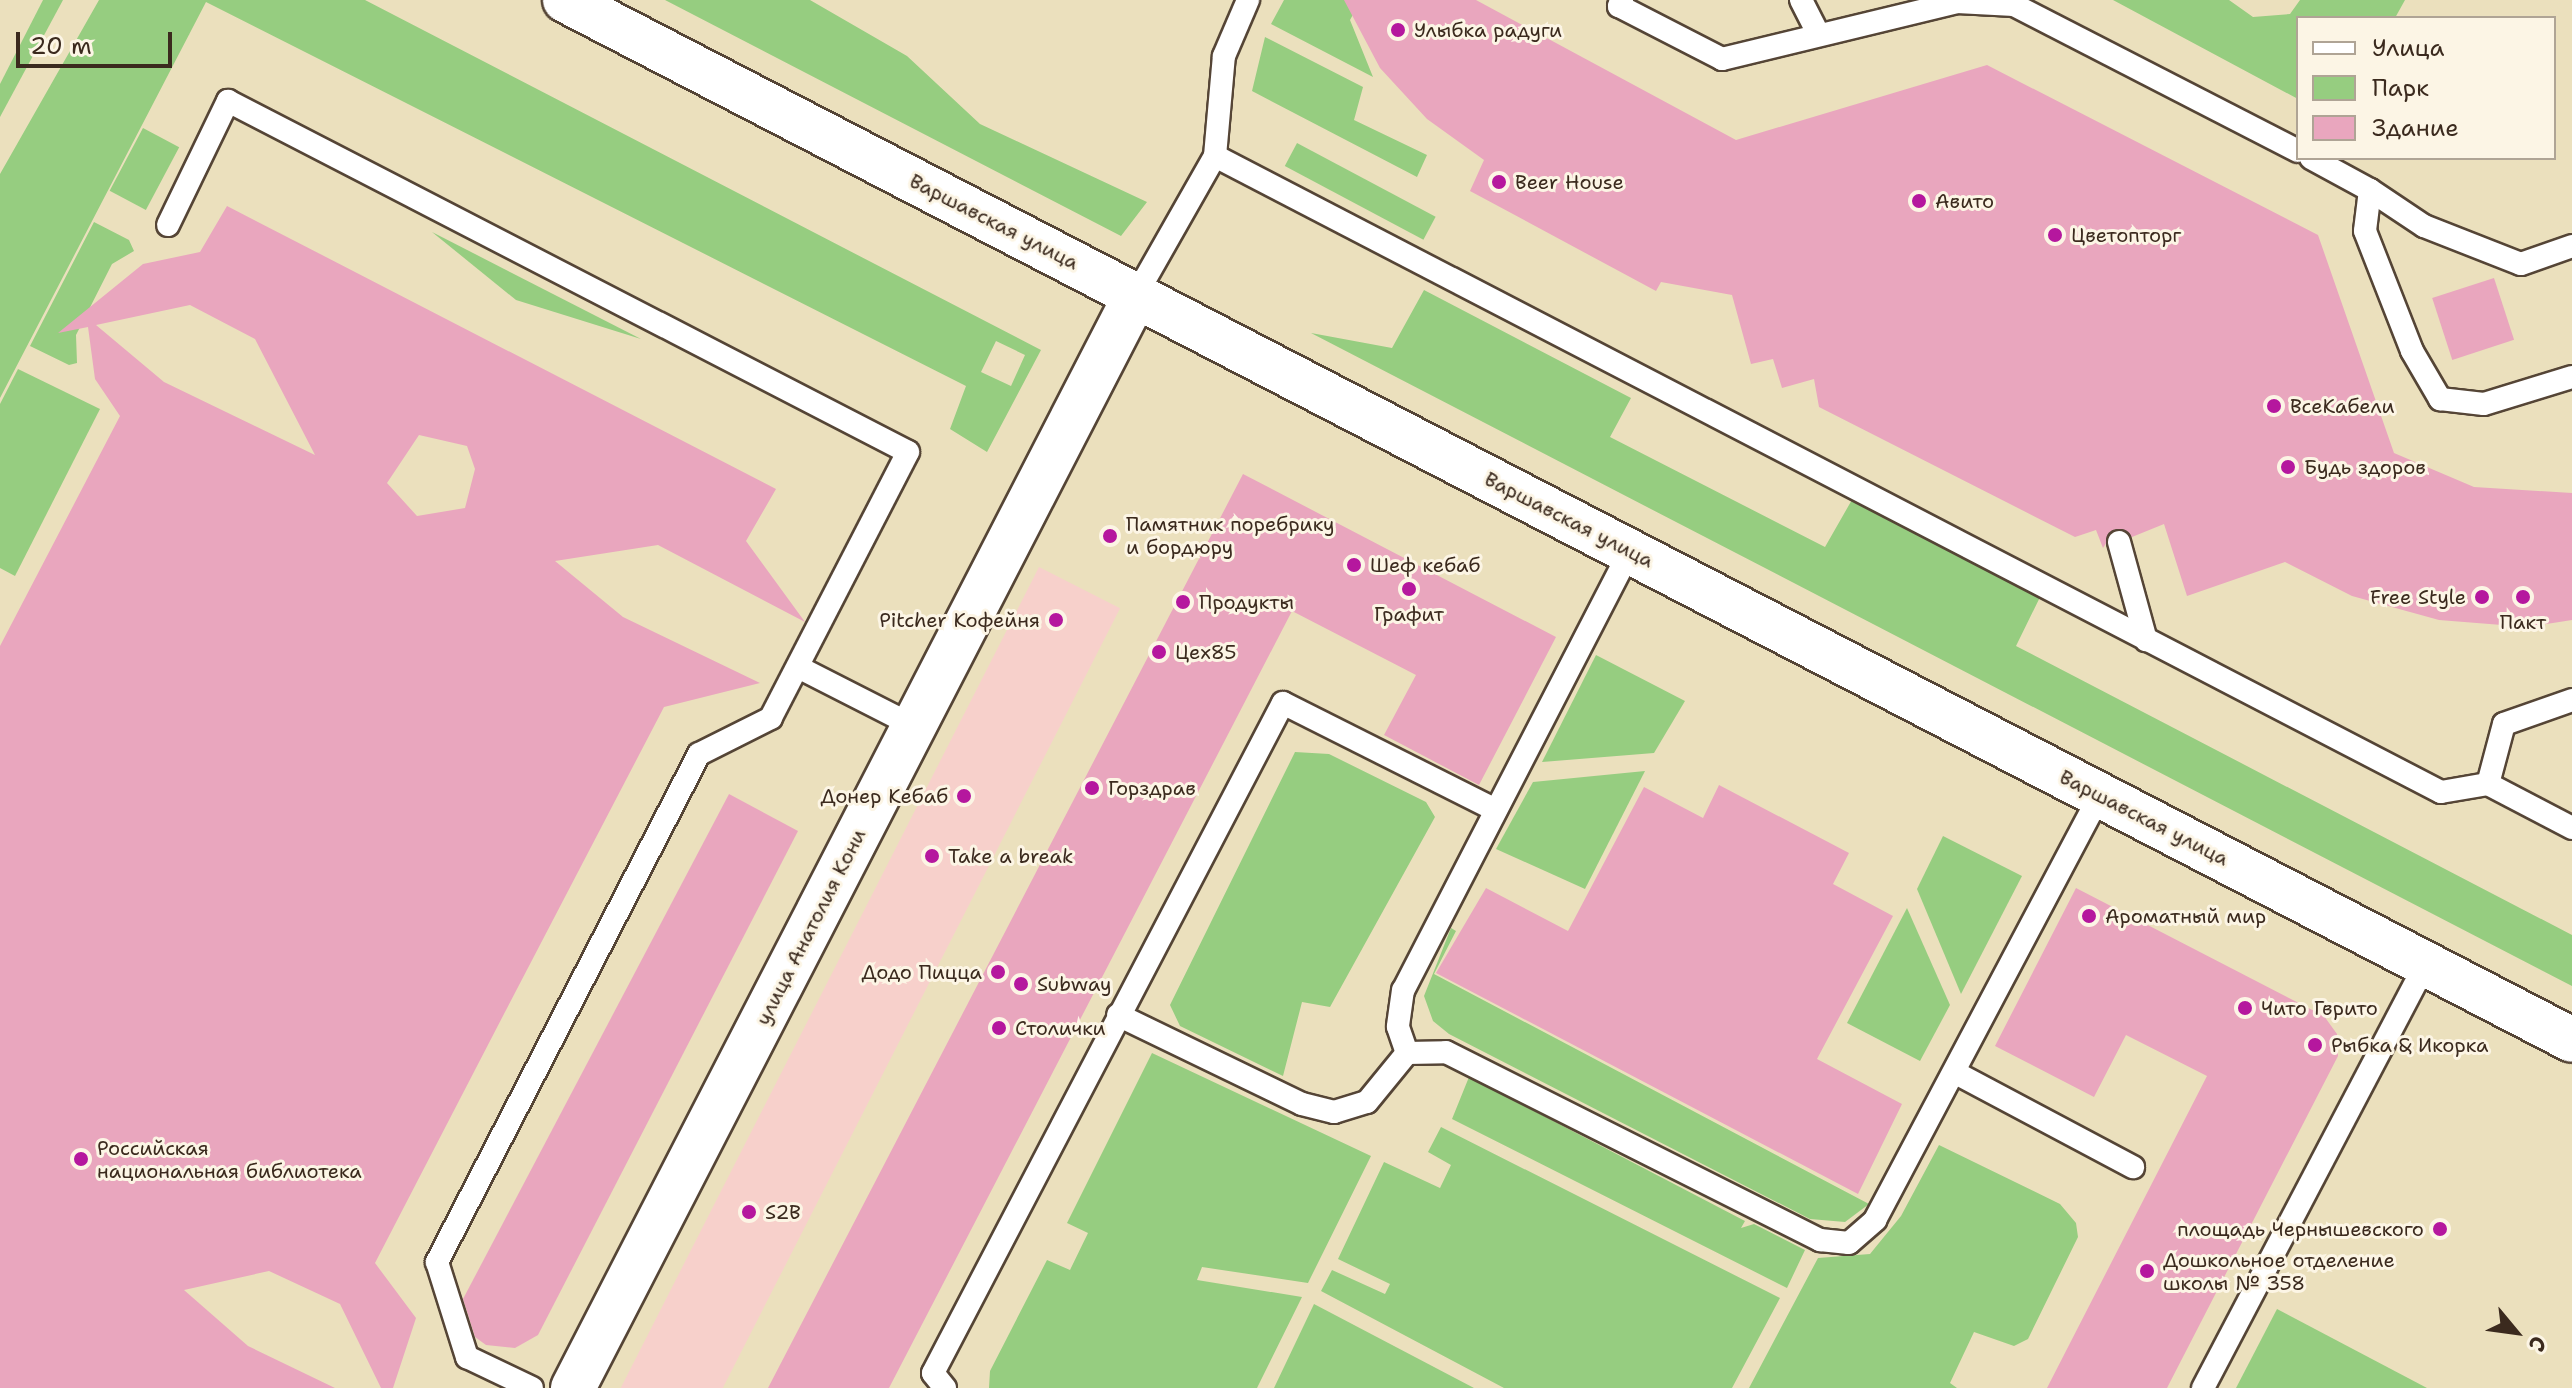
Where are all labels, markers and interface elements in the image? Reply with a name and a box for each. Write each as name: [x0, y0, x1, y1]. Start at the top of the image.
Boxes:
scale bar: [20, 16, 176, 66]
legend: [2296, 16, 2556, 160]
place label: Улыбка радуги: [1414, 18, 1562, 42]
marker: Улыбка радуги: [1389, 21, 1407, 39]
text: 20 m: [30, 30, 92, 62]
text: Улица: [2372, 32, 2445, 64]
text: Парк: [2372, 72, 2429, 104]
text: Здание: [2372, 112, 2459, 144]
street label: Варшавская улица: [905, 169, 1083, 275]
place label: Beer House: [1515, 170, 1624, 194]
marker: Beer House: [1490, 173, 1508, 191]
place label: Авито: [1935, 189, 1994, 213]
marker: Авито: [1910, 192, 1928, 210]
place label: Цветопторг: [2071, 223, 2181, 247]
marker: Цветопторг: [2046, 226, 2064, 244]
place label: ВсеКабели: [2290, 394, 2395, 418]
marker: ВсеКабели: [2265, 397, 2283, 415]
place label: Будь здоров: [2304, 455, 2426, 479]
marker: Будь здоров: [2279, 458, 2297, 476]
street label: Варшавская улица: [1480, 467, 1658, 573]
place label: Памятник поребрику и бордюру: [1126, 512, 1335, 559]
marker: Памятник поребрику и бордюру: [1101, 527, 1119, 545]
place label: Шеф кебаб: [1370, 553, 1480, 577]
marker: Шеф кебаб: [1345, 556, 1363, 574]
marker: Графит: [1400, 580, 1418, 598]
place label: Free Style: [2370, 585, 2466, 609]
marker: Free Style: [2473, 588, 2491, 606]
marker: Пакт: [2514, 588, 2532, 606]
place label: Продукты: [1199, 590, 1294, 614]
marker: Продукты: [1174, 593, 1192, 611]
place label: Графит: [1374, 602, 1444, 626]
place label: Pitcher Кофейня: [879, 608, 1040, 632]
place label: Пакт: [2500, 610, 2546, 634]
marker: Pitcher Кофейня: [1047, 611, 1065, 629]
place label: Цех85: [1175, 640, 1237, 664]
marker: Цех85: [1150, 643, 1168, 661]
street label: Варшавская улица: [2055, 765, 2233, 871]
place label: Горздрав: [1108, 776, 1196, 800]
marker: Горздрав: [1083, 779, 1101, 797]
place label: Донер Кебаб: [821, 784, 948, 808]
marker: Донер Кебаб: [955, 787, 973, 805]
street label: улица Анатолия Кони: [751, 825, 871, 1029]
place label: Take a break: [948, 844, 1073, 868]
marker: Take a break: [923, 847, 941, 865]
place label: Ароматный мир: [2105, 904, 2266, 928]
marker: Ароматный мир: [2080, 907, 2098, 925]
place label: Додо Пицца: [862, 960, 982, 984]
marker: Додо Пицца: [989, 963, 1007, 981]
place label: Subway: [1037, 972, 1112, 996]
marker: Subway: [1012, 975, 1030, 993]
place label: Чито Гврито: [2261, 996, 2378, 1020]
marker: Чито Гврито: [2236, 999, 2254, 1017]
place label: Столички: [1015, 1016, 1106, 1040]
marker: Столички: [990, 1019, 1008, 1037]
place label: Рыбка & Икорка: [2331, 1033, 2488, 1057]
marker: Рыбка & Икорка: [2306, 1036, 2324, 1054]
place label: Российская национальная библиотека: [97, 1136, 362, 1183]
marker: Российская национальная библиотека: [72, 1150, 90, 1168]
place label: S2B: [765, 1200, 801, 1224]
marker: S2B: [740, 1203, 758, 1221]
place label: площадь Чернышевского: [2177, 1217, 2424, 1241]
marker: площадь Чернышевского: [2431, 1220, 2449, 1238]
place label: Дошкольное отделение школы № 358: [2163, 1248, 2395, 1295]
marker: Дошкольное отделение школы № 358: [2138, 1262, 2156, 1280]
north arrow: [2476, 1292, 2556, 1372]
text: С: [2521, 1331, 2553, 1357]

